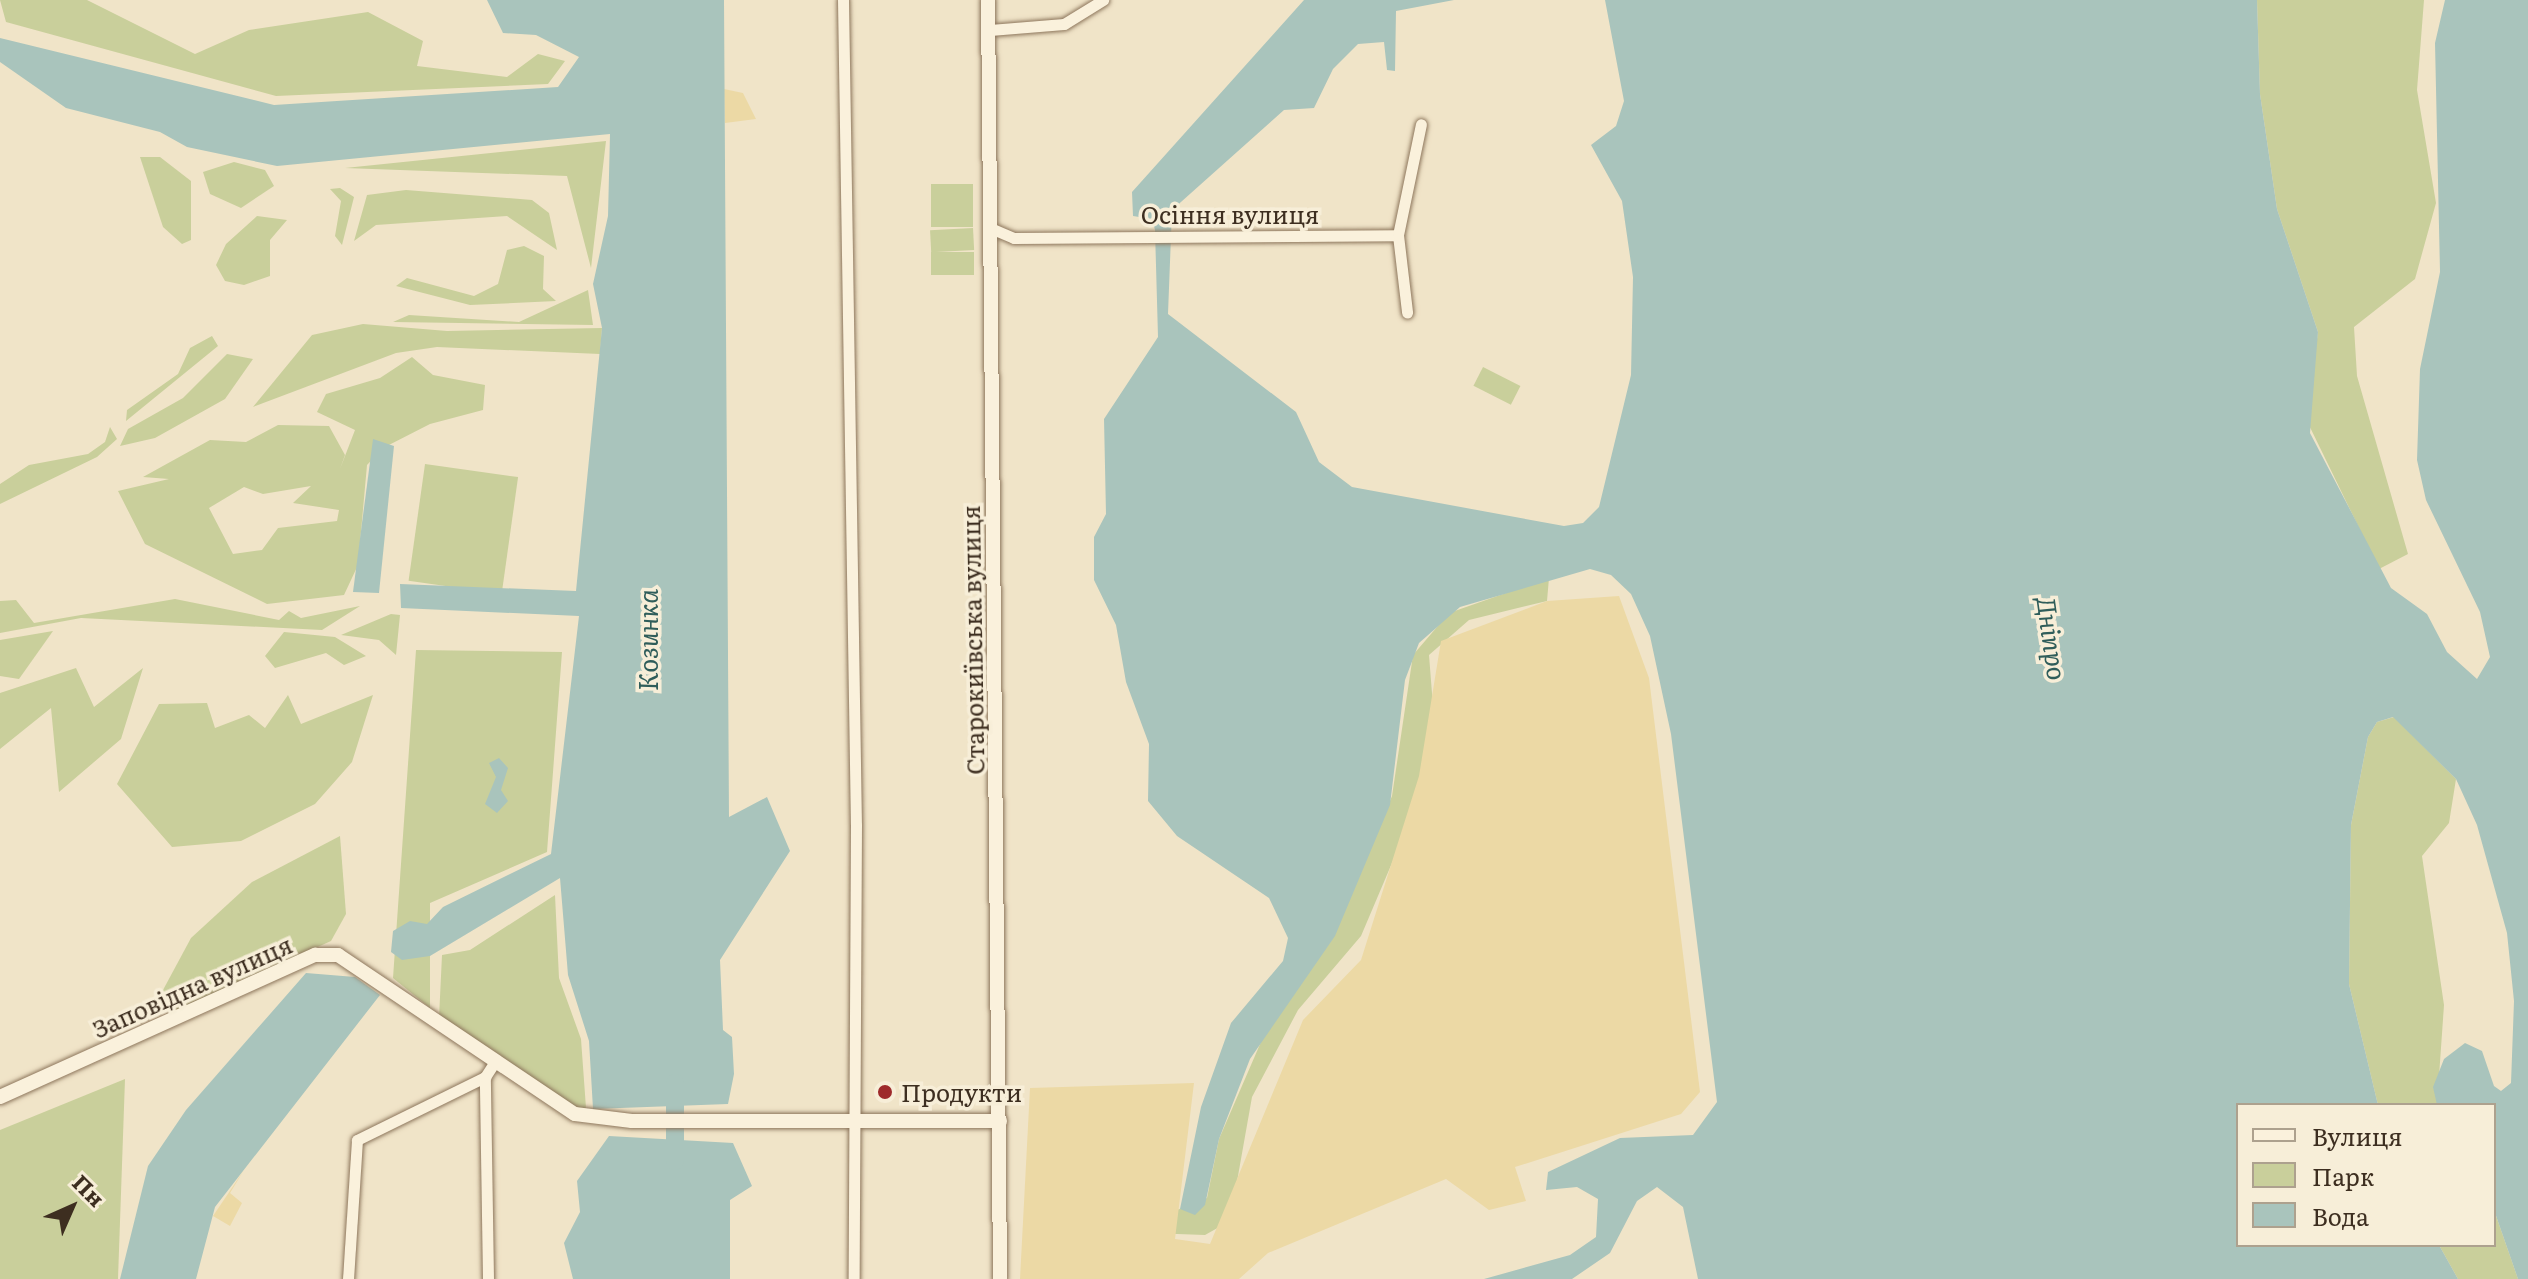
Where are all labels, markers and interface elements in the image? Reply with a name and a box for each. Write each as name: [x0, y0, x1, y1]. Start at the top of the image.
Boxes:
street label: Осіння вулиця: [1141, 200, 1319, 228]
street label: Старокиївська вулиця: [955, 505, 989, 775]
water label: Козинка: [631, 589, 663, 691]
water label: Дніпро: [2032, 594, 2074, 682]
street label: Заповідна вулиця: [88, 929, 296, 1043]
place label: Продукти: [901, 1078, 1022, 1106]
marker: Продукти: [876, 1083, 894, 1101]
legend: [2236, 1103, 2496, 1247]
text: Вулиця: [2312, 1118, 2403, 1153]
text: Парк: [2312, 1158, 2374, 1193]
text: Пн: [66, 1166, 113, 1213]
north arrow: [32, 1167, 112, 1247]
text: Вода: [2312, 1198, 2369, 1233]

